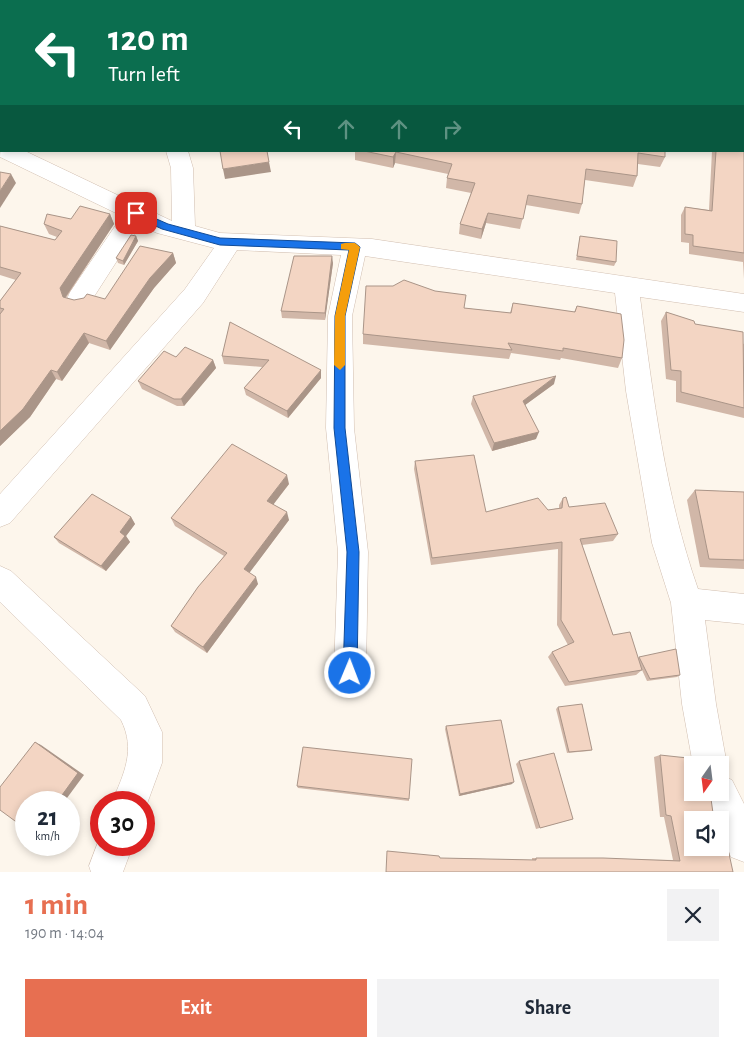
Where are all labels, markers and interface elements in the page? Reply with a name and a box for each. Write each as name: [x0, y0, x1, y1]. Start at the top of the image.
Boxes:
icon: left: [25, 20, 90, 85]
text: 120 m: [108, 22, 189, 57]
text: Turn left: [108, 63, 180, 85]
icon: left: [279, 115, 307, 143]
icon: ahead: [332, 115, 360, 143]
icon: ahead: [385, 115, 413, 143]
icon: right: [438, 115, 466, 143]
pin: [115, 192, 157, 234]
icon: arrive: [122, 199, 150, 227]
position arrow: [323, 646, 375, 698]
north arrow: [684, 756, 729, 801]
map controls: [684, 756, 729, 856]
speed limit sign: 30: [90, 791, 155, 856]
text: 21: [37, 805, 58, 830]
button: sound: [684, 811, 729, 856]
text: km/h: [35, 830, 60, 842]
button: close: [667, 889, 719, 941]
text: 1 min: [25, 890, 88, 920]
text: 190 m · 14:04: [25, 925, 104, 941]
button: Exit: [25, 979, 367, 1037]
button: Share: [377, 979, 719, 1037]

